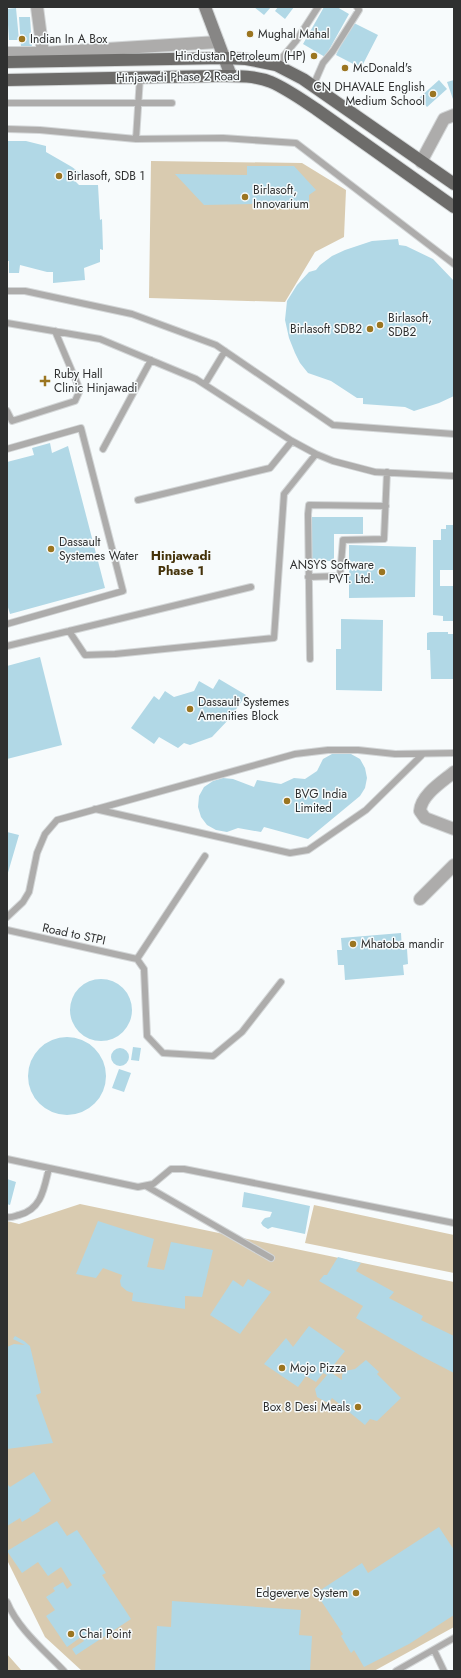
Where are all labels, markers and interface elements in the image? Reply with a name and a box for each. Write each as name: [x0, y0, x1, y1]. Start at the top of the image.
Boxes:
place label: Mughal Mahal: [258, 25, 330, 43]
marker: Mughal Mahal: [245, 29, 255, 39]
place label: Indian In A Box: [30, 30, 108, 48]
marker: Indian In A Box: [17, 34, 27, 44]
place label: Hindustan Petroleum (HP): [175, 47, 306, 65]
marker: Hindustan Petroleum (HP): [309, 51, 319, 61]
place label: McDonald's: [353, 59, 412, 77]
marker: McDonald's: [340, 63, 350, 73]
street label: Hinjawadi Phase 2 Road: [116, 67, 240, 87]
place label: CN DHAVALE English Medium School: [313, 78, 425, 110]
marker: CN DHAVALE English Medium School: [428, 89, 438, 99]
place label: Birlasoft, SDB 1: [67, 167, 145, 185]
marker: Birlasoft, SDB 1: [54, 171, 64, 181]
place label: Birlasoft, Innovarium: [253, 181, 309, 213]
marker: Birlasoft, Innovarium: [240, 192, 250, 202]
place label: Birlasoft, SDB2: [388, 309, 432, 341]
place label: Birlasoft SDB2: [290, 320, 362, 338]
marker: Birlasoft, SDB2: [375, 320, 385, 330]
marker: Birlasoft SDB2: [365, 324, 375, 334]
place label: Ruby Hall Clinic Hinjawadi: [54, 365, 137, 397]
marker: Ruby Hall Clinic Hinjawadi: [39, 375, 51, 387]
place label: Dassault Systemes Water: [59, 533, 139, 565]
marker: Dassault Systemes Water: [46, 544, 56, 554]
district label: Hinjawadi Phase 1: [151, 546, 211, 580]
place label: ANSYS Software PVT. Ltd.: [290, 556, 374, 588]
marker: ANSYS Software PVT. Ltd.: [377, 567, 387, 577]
place label: Dassault Systemes Amenities Block: [198, 693, 289, 725]
marker: Dassault Systemes Amenities Block: [185, 704, 195, 714]
place label: BVG India Limited: [295, 785, 347, 817]
marker: BVG India Limited: [282, 796, 292, 806]
street label: Road to STPI: [41, 919, 107, 949]
place label: Mhatoba mandir: [361, 935, 445, 953]
marker: Mhatoba mandir: [348, 939, 358, 949]
place label: Mojo Pizza: [290, 1359, 347, 1377]
marker: Mojo Pizza: [277, 1363, 287, 1373]
place label: Box 8 Desi Meals: [263, 1398, 350, 1416]
marker: Box 8 Desi Meals: [353, 1402, 363, 1412]
place label: Edgeverve System: [256, 1584, 348, 1602]
marker: Edgeverve System: [351, 1588, 361, 1598]
place label: Chai Point: [79, 1625, 131, 1643]
marker: Chai Point: [66, 1629, 76, 1639]

